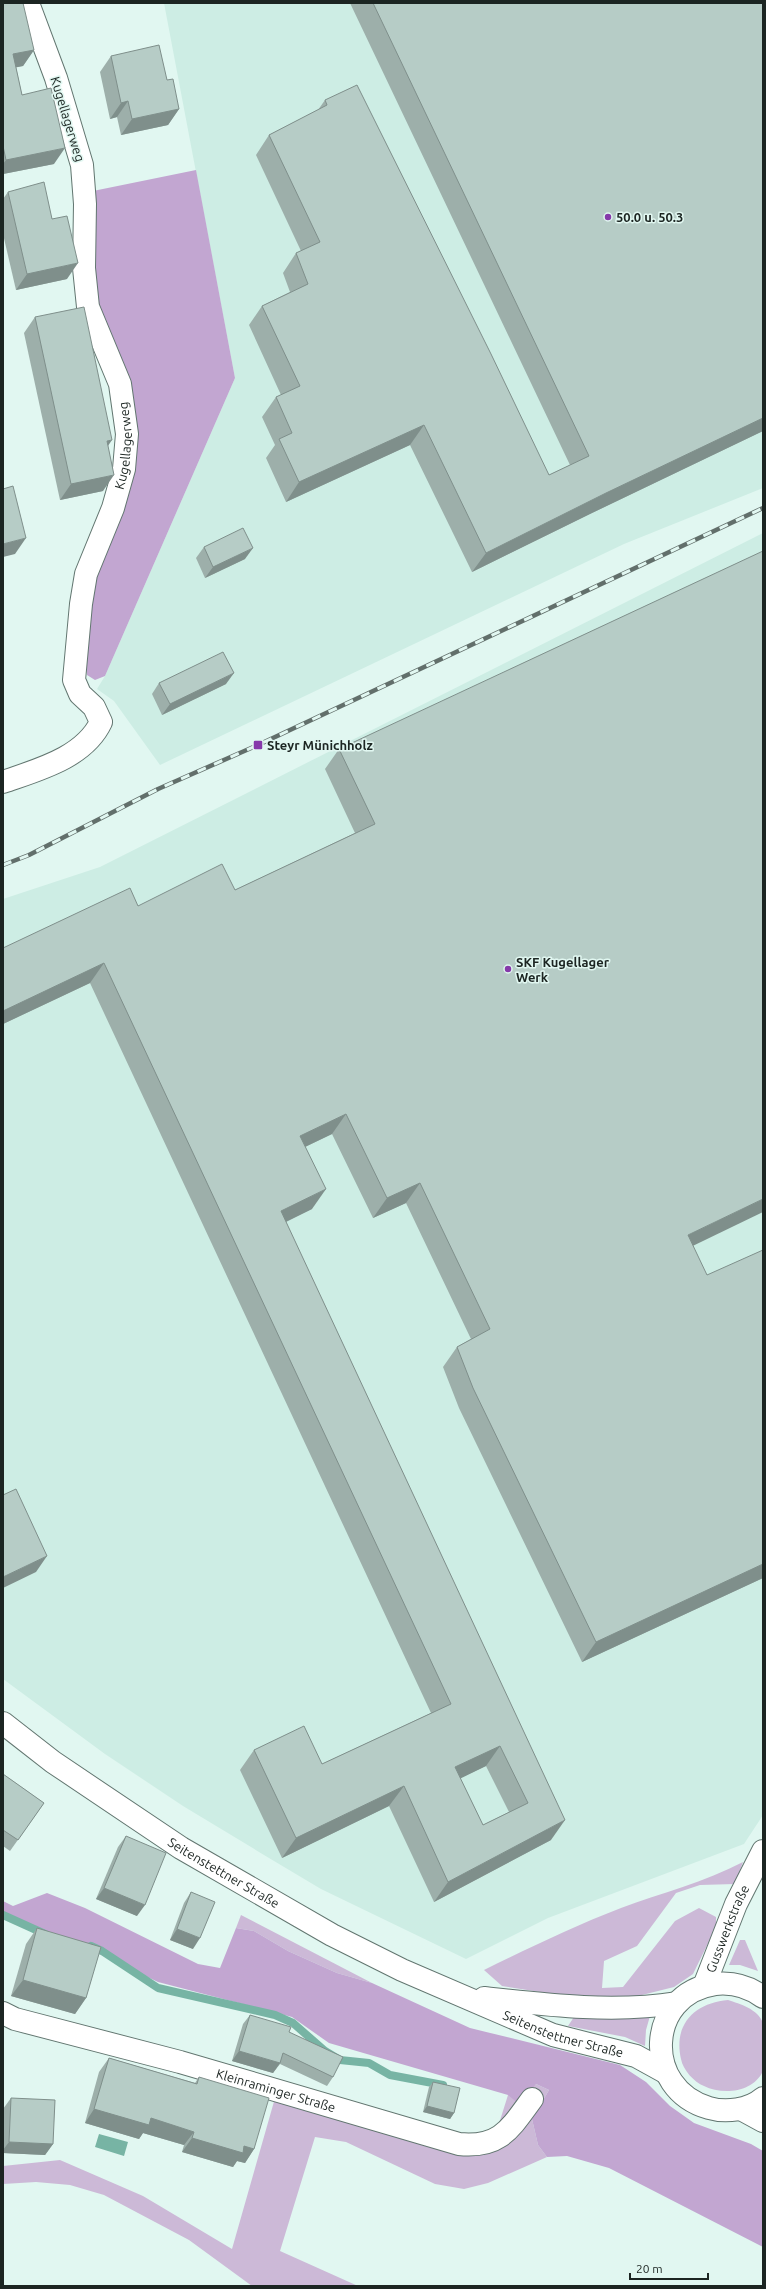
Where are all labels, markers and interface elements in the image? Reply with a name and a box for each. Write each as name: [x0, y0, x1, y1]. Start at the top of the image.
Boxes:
street label: Kugellagerweg: [48, 75, 88, 163]
place label: 50.0 u. 50.3: [616, 210, 683, 224]
marker: 50.0 u. 50.3: [603, 212, 613, 222]
street label: Kugellagerweg: [112, 401, 134, 491]
place label: Steyr Münichholz: [267, 738, 373, 752]
marker: Steyr Münichholz: [252, 739, 264, 751]
place label: SKF Kugellager Werk: [516, 955, 610, 984]
marker: SKF Kugellager Werk: [503, 964, 513, 974]
street label: Seitenstettner Straße: [166, 1835, 282, 1910]
street label: Gusswerkstraße: [703, 1882, 752, 1974]
street label: Seitenstettner Straße: [501, 2007, 625, 2060]
street label: Kleinraminger Straße: [215, 2066, 337, 2114]
scale bar: [630, 2255, 708, 2281]
text: 20 m: [636, 2262, 663, 2275]

